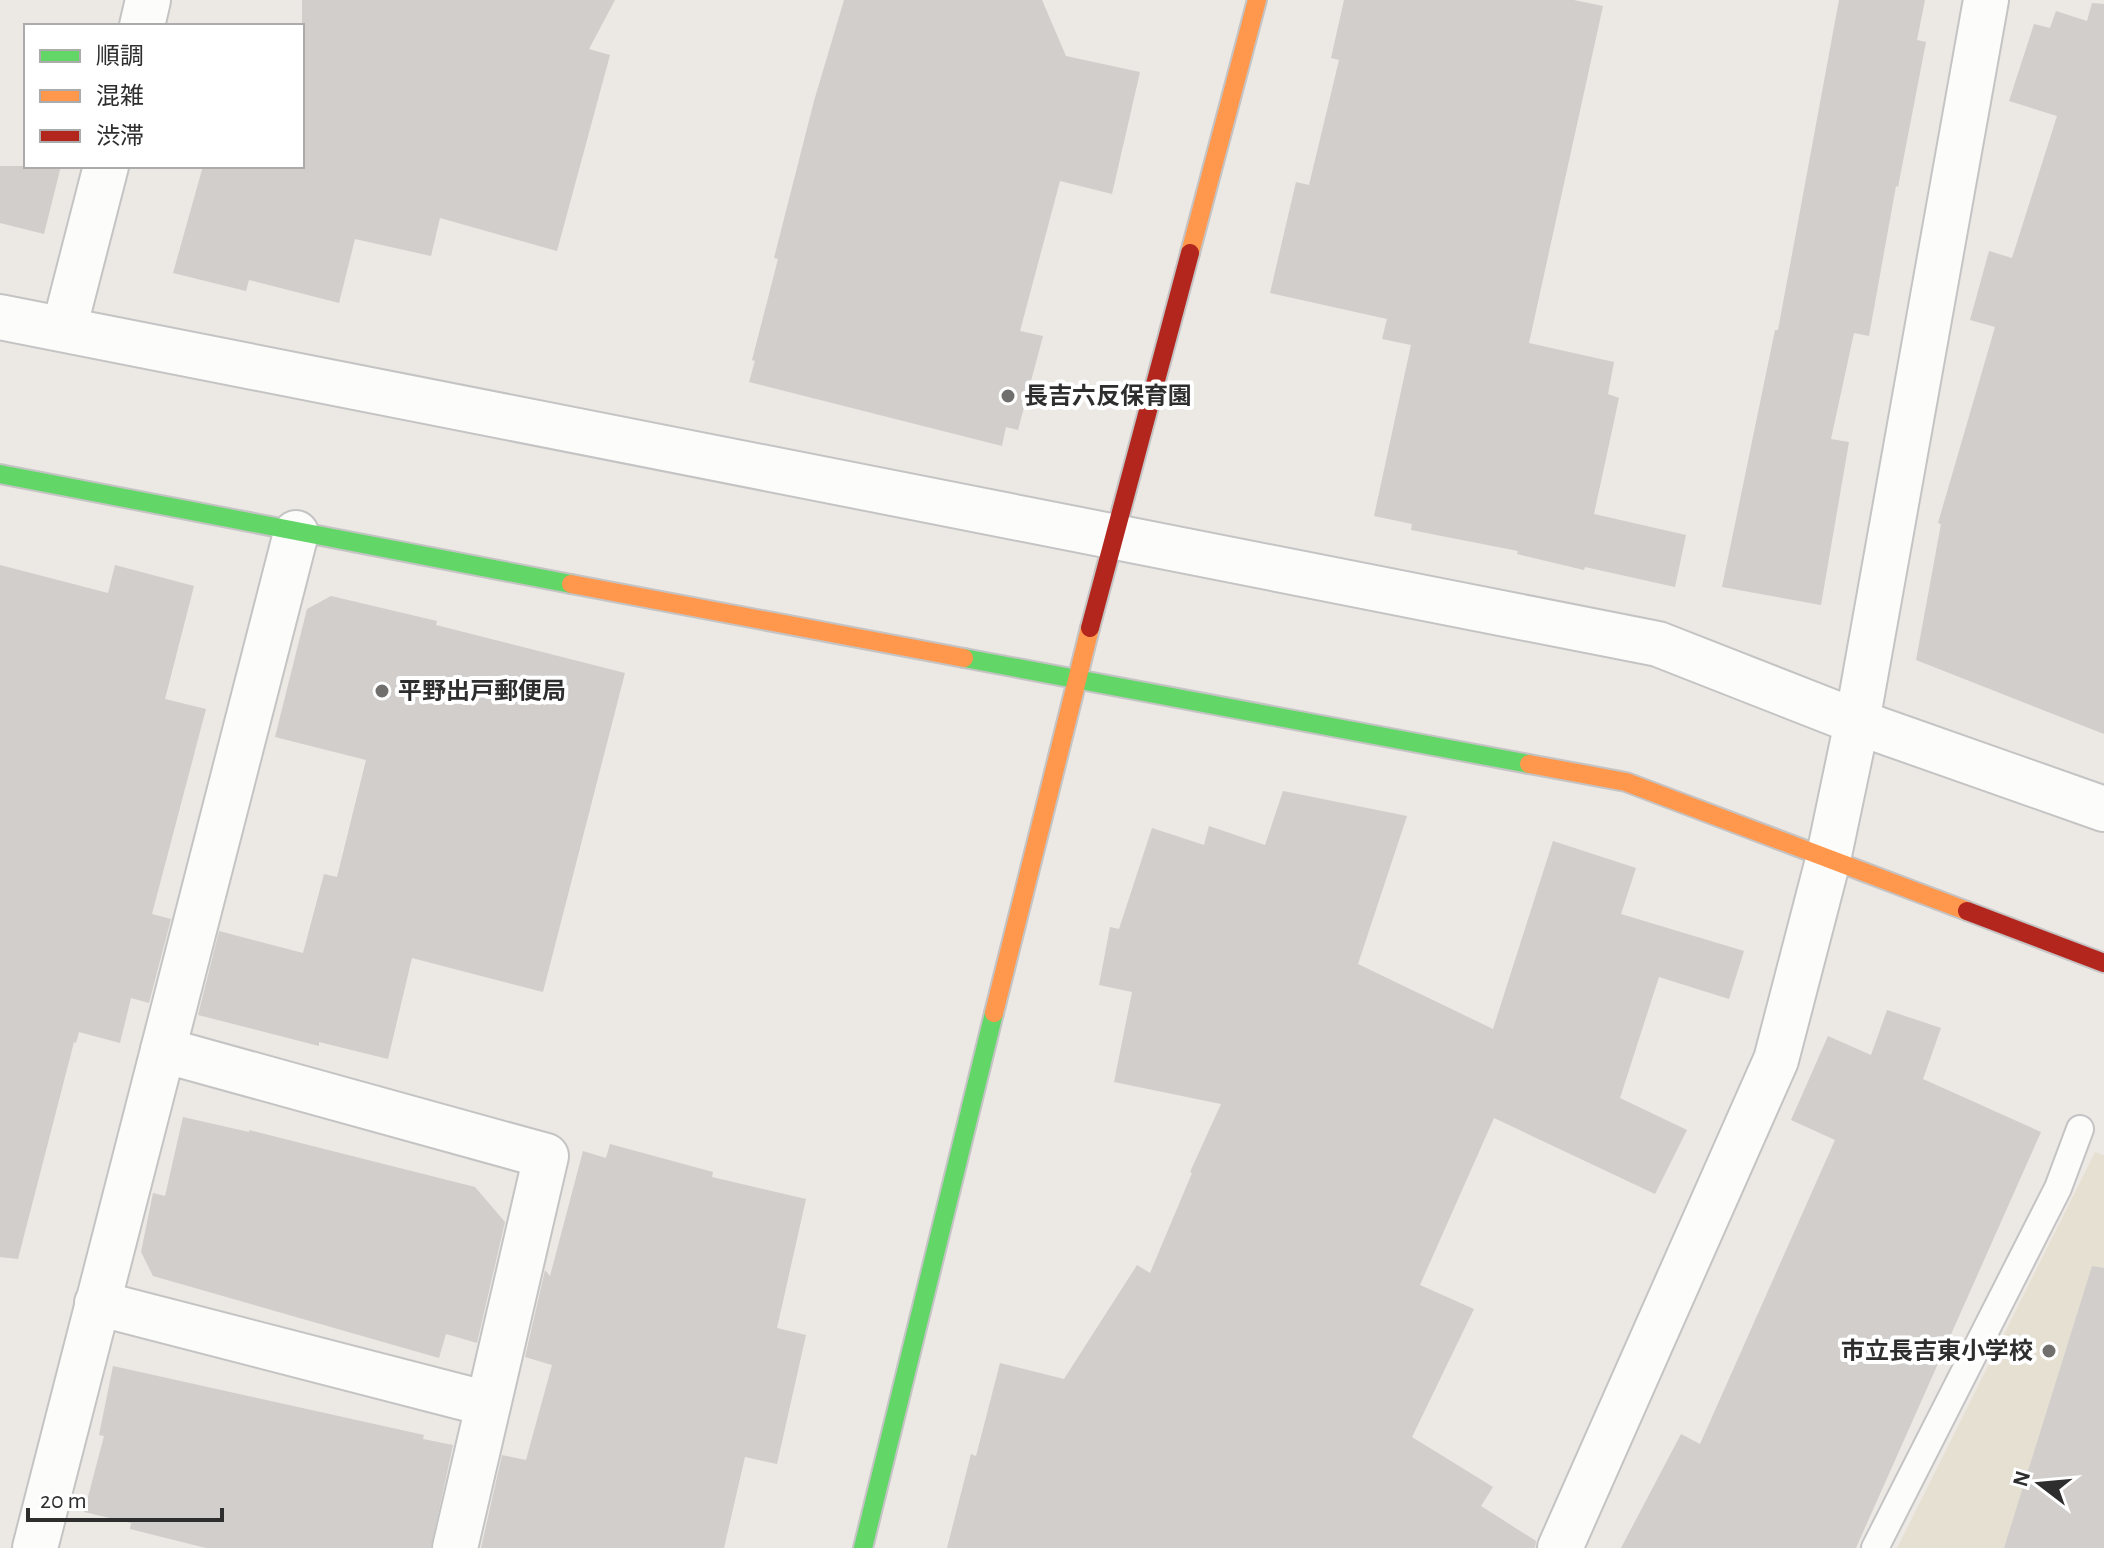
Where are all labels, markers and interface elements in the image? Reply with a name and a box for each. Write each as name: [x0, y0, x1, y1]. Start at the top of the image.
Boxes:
legend: [24, 24, 304, 168]
text: 順調: [96, 44, 144, 69]
text: 混雑: [96, 83, 144, 109]
text: 渋滞: [96, 123, 144, 149]
place label: 長吉六反保育園: [1024, 383, 1192, 409]
marker: 長吉六反保育園: [999, 387, 1017, 405]
place label: 平野出戸郵便局: [398, 678, 566, 704]
marker: 平野出戸郵便局: [373, 682, 391, 700]
place label: 市立長吉東小学校: [1841, 1338, 2033, 1364]
marker: 市立長吉東小学校: [2040, 1342, 2058, 1360]
north arrow: [2000, 1444, 2080, 1524]
text: N: [2009, 1468, 2034, 1489]
scale bar: [28, 1472, 222, 1522]
text: 20 m: [40, 1489, 87, 1513]

